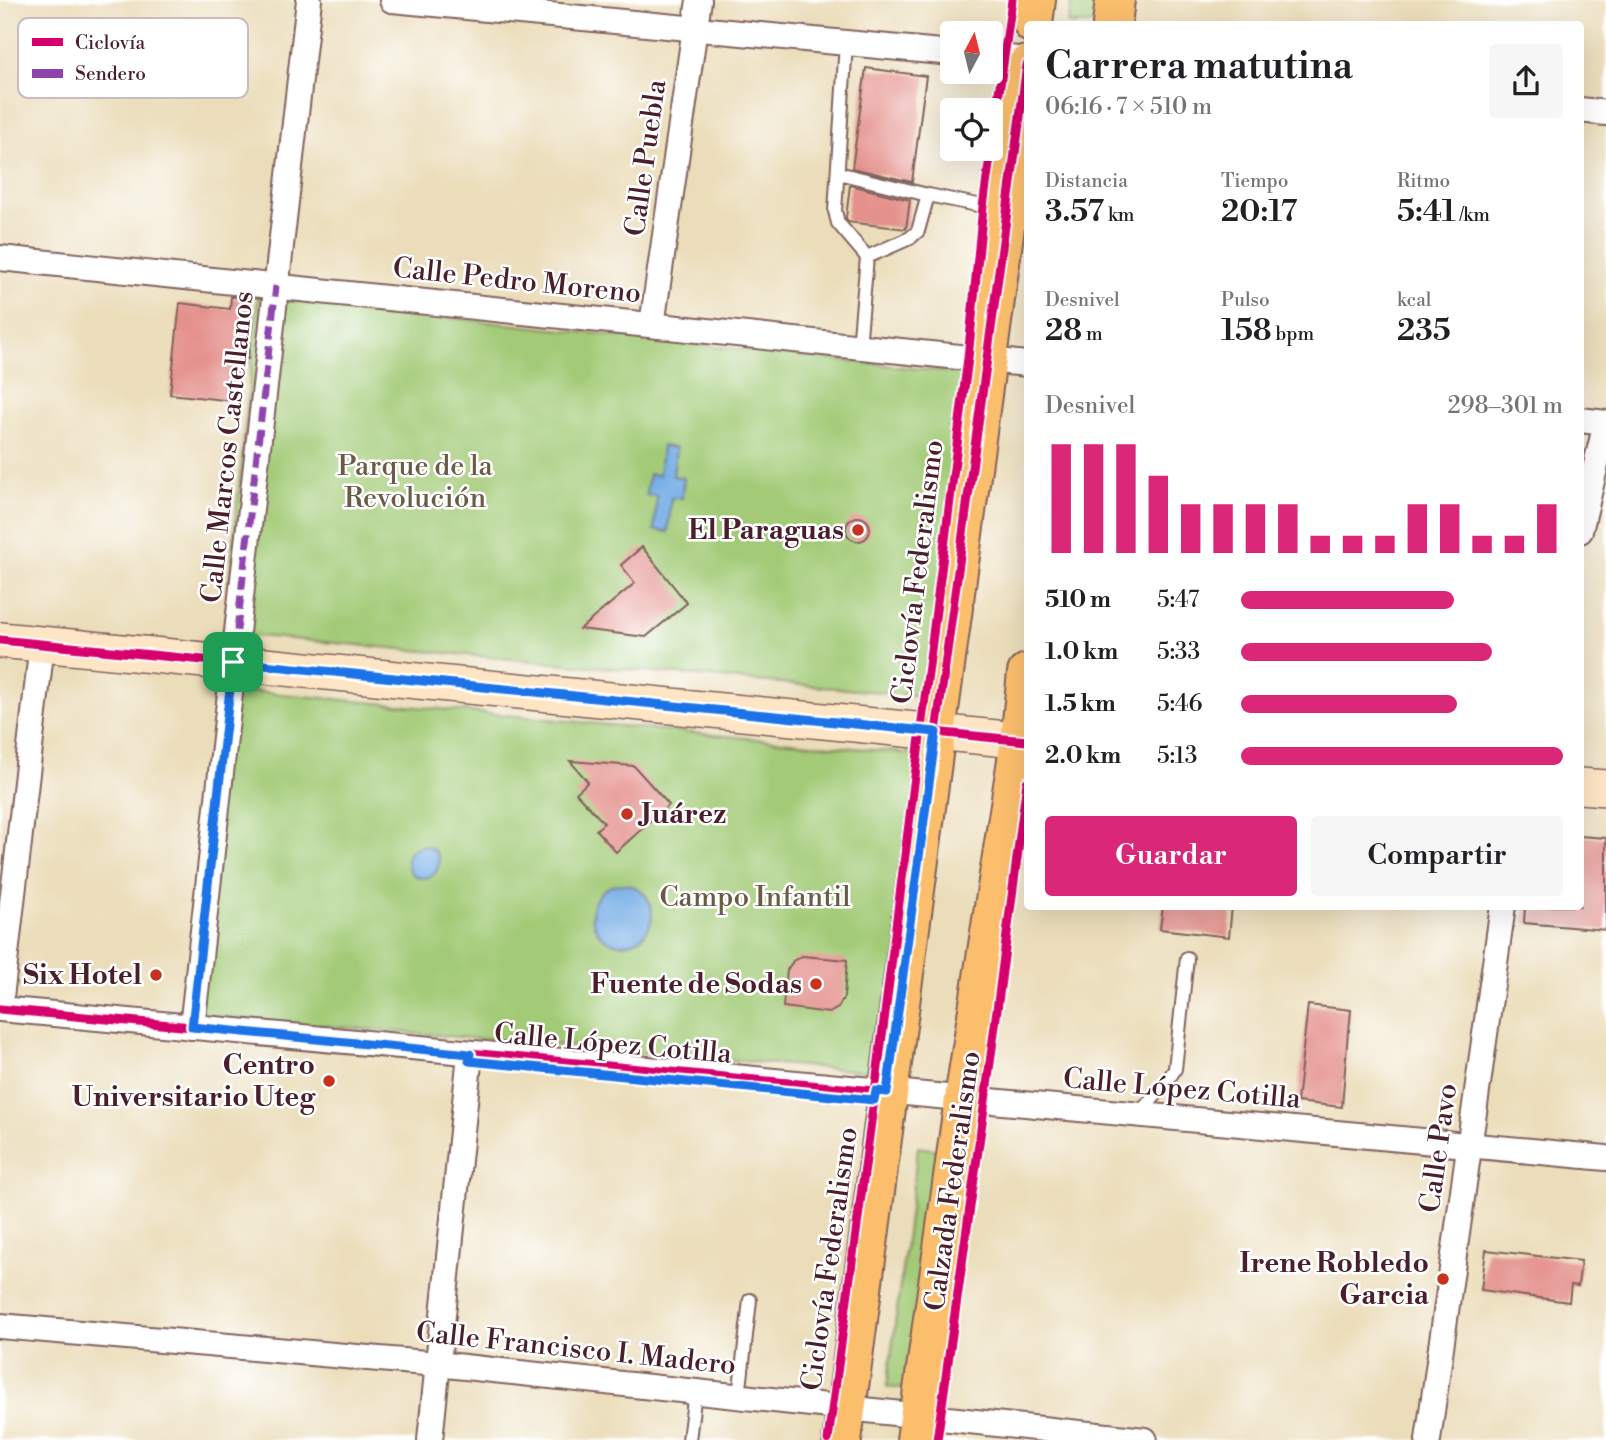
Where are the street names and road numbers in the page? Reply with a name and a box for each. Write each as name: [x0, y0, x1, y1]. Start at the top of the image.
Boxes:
street label: Calle Puebla: [618, 77, 674, 239]
street label: Calle Pedro Moreno: [391, 251, 643, 311]
street label: Calle Marcos Castellanos: [194, 289, 262, 605]
street label: Ciclovía Federalismo: [884, 438, 952, 706]
street label: Calle López Cotilla: [493, 1016, 734, 1072]
street label: Calzada Federalismo: [917, 1049, 989, 1313]
street label: Calle López Cotilla: [1062, 1061, 1303, 1117]
street label: Calle Pavo: [1413, 1081, 1465, 1215]
street label: Ciclovía Federalismo: [794, 1125, 866, 1393]
street label: Calle Francisco I. Madero: [414, 1315, 738, 1383]

